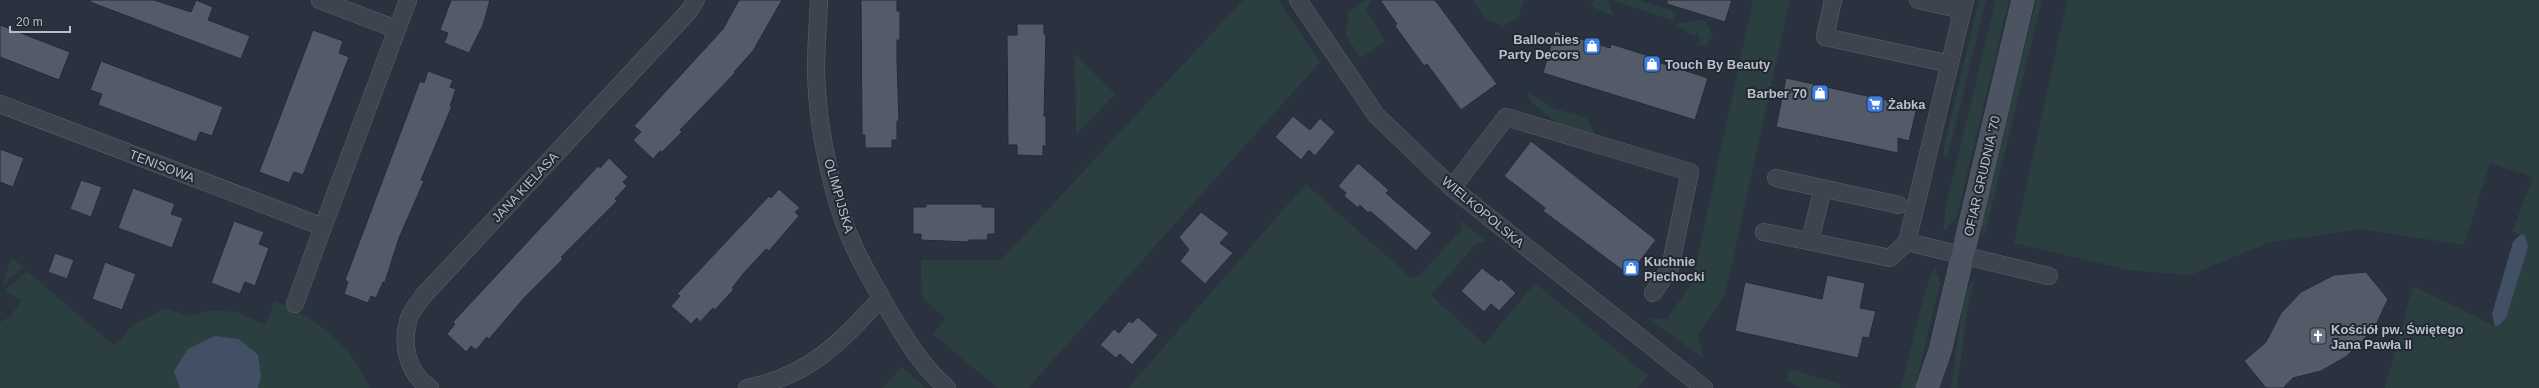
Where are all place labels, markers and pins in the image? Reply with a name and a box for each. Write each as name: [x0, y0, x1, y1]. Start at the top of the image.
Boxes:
place label: Balloonies Party Decors: [1499, 32, 1579, 62]
shop icon: Balloonies Party Decors: [1582, 36, 1602, 56]
shop icon: Touch By Beauty: [1642, 54, 1662, 74]
place label: Touch By Beauty: [1665, 57, 1771, 72]
shop icon: Barber 70: [1810, 83, 1830, 103]
place label: Barber 70: [1747, 86, 1807, 101]
supermarket icon: Żabka: [1865, 94, 1885, 114]
place label: Żabka: [1888, 97, 1926, 112]
place label: Kuchnie Piechocki: [1644, 254, 1705, 284]
shop icon: Kuchnie Piechocki: [1621, 258, 1641, 278]
place label: Kościół pw. Świętego Jana Pawła II: [2331, 322, 2463, 352]
church icon: Kościół pw. Świętego Jana Pawła II: [2308, 326, 2328, 346]

